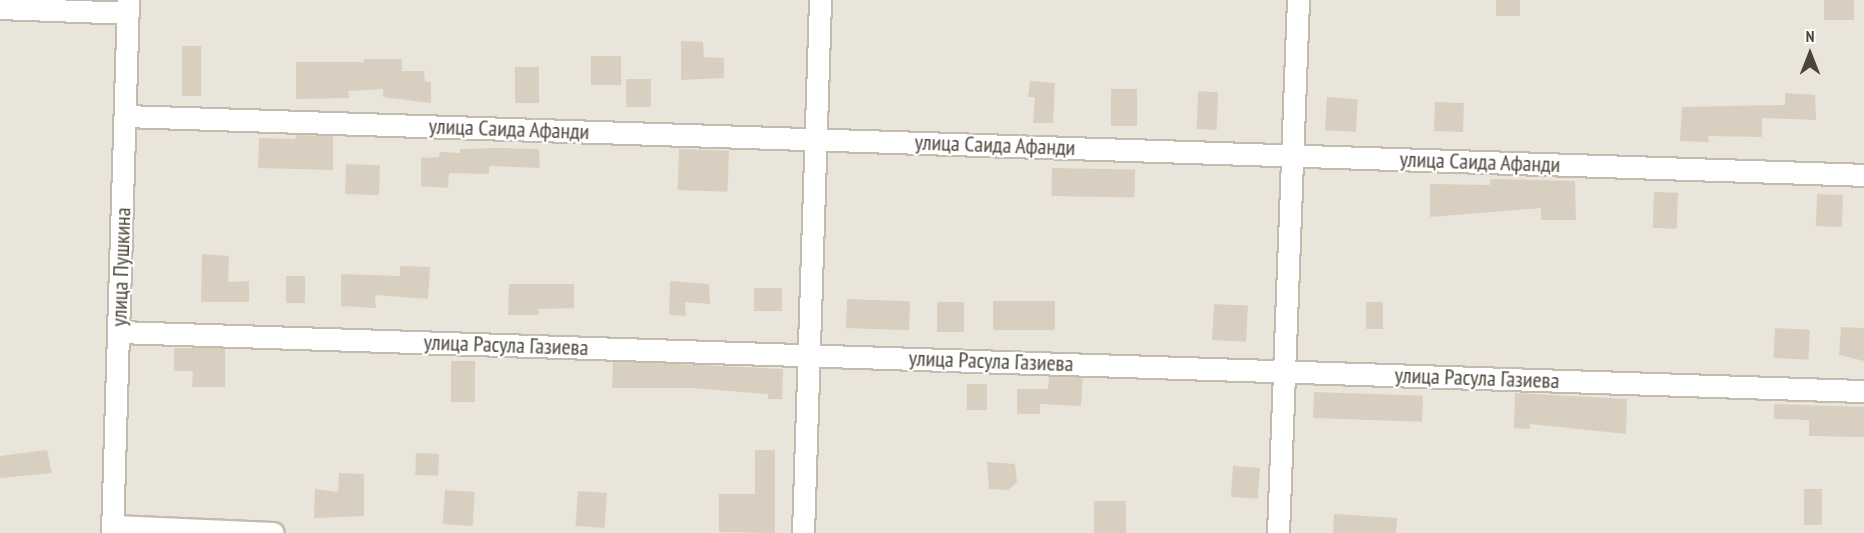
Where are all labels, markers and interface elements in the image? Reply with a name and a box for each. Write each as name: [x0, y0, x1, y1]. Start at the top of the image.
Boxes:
north arrow: [1780, 24, 1840, 84]
text: N: [1806, 26, 1814, 46]
street label: улица Саида Афанди: [428, 113, 590, 145]
street label: улица Саида Афанди: [914, 129, 1076, 161]
street label: улица Саида Афанди: [1399, 146, 1561, 178]
street label: улица Пушкина: [106, 207, 136, 327]
street label: улица Расула Газиева: [423, 329, 589, 361]
street label: улица Расула Газиева: [908, 345, 1074, 377]
street label: улица Расула Газиева: [1394, 362, 1560, 394]

